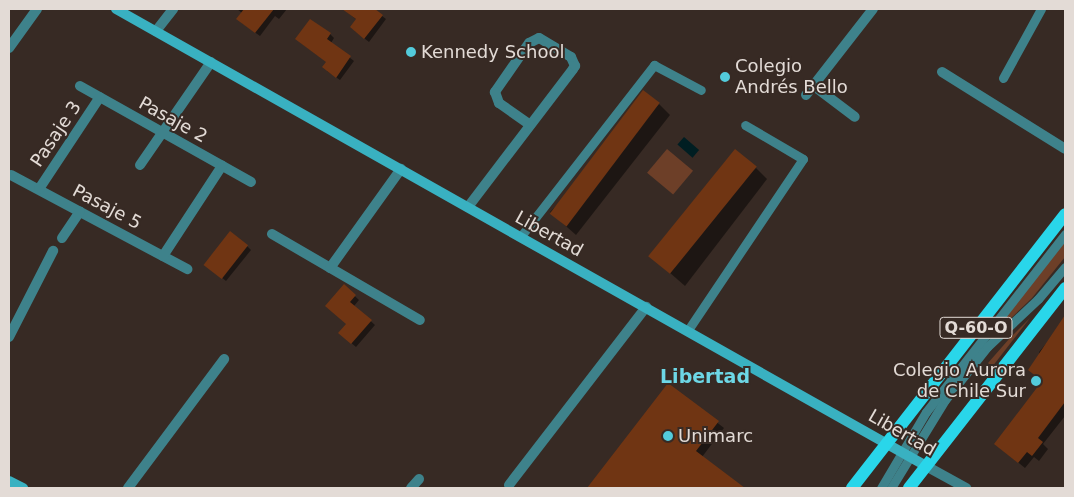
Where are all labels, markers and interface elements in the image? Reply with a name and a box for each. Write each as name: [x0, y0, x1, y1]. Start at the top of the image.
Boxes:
place label: Kennedy School: [421, 41, 564, 63]
marker: Kennedy School: [405, 46, 417, 58]
place label: Colegio Andrés Bello: [735, 56, 848, 98]
marker: Colegio Andrés Bello: [719, 71, 731, 83]
street label: Pasaje 2: [135, 92, 211, 148]
street label: Pasaje 3: [26, 97, 86, 171]
street label: Pasaje 5: [69, 180, 145, 234]
street label: Libertad: [511, 207, 587, 261]
road number: Q-60-O: [938, 314, 1014, 342]
place label: Colegio Aurora de Chile Sur: [893, 360, 1026, 402]
district label: Libertad: [660, 366, 750, 388]
marker: Colegio Aurora de Chile Sur: [1030, 375, 1042, 387]
street label: Libertad: [864, 405, 940, 461]
place label: Unimarc: [678, 425, 753, 447]
marker: Unimarc: [662, 430, 674, 442]

